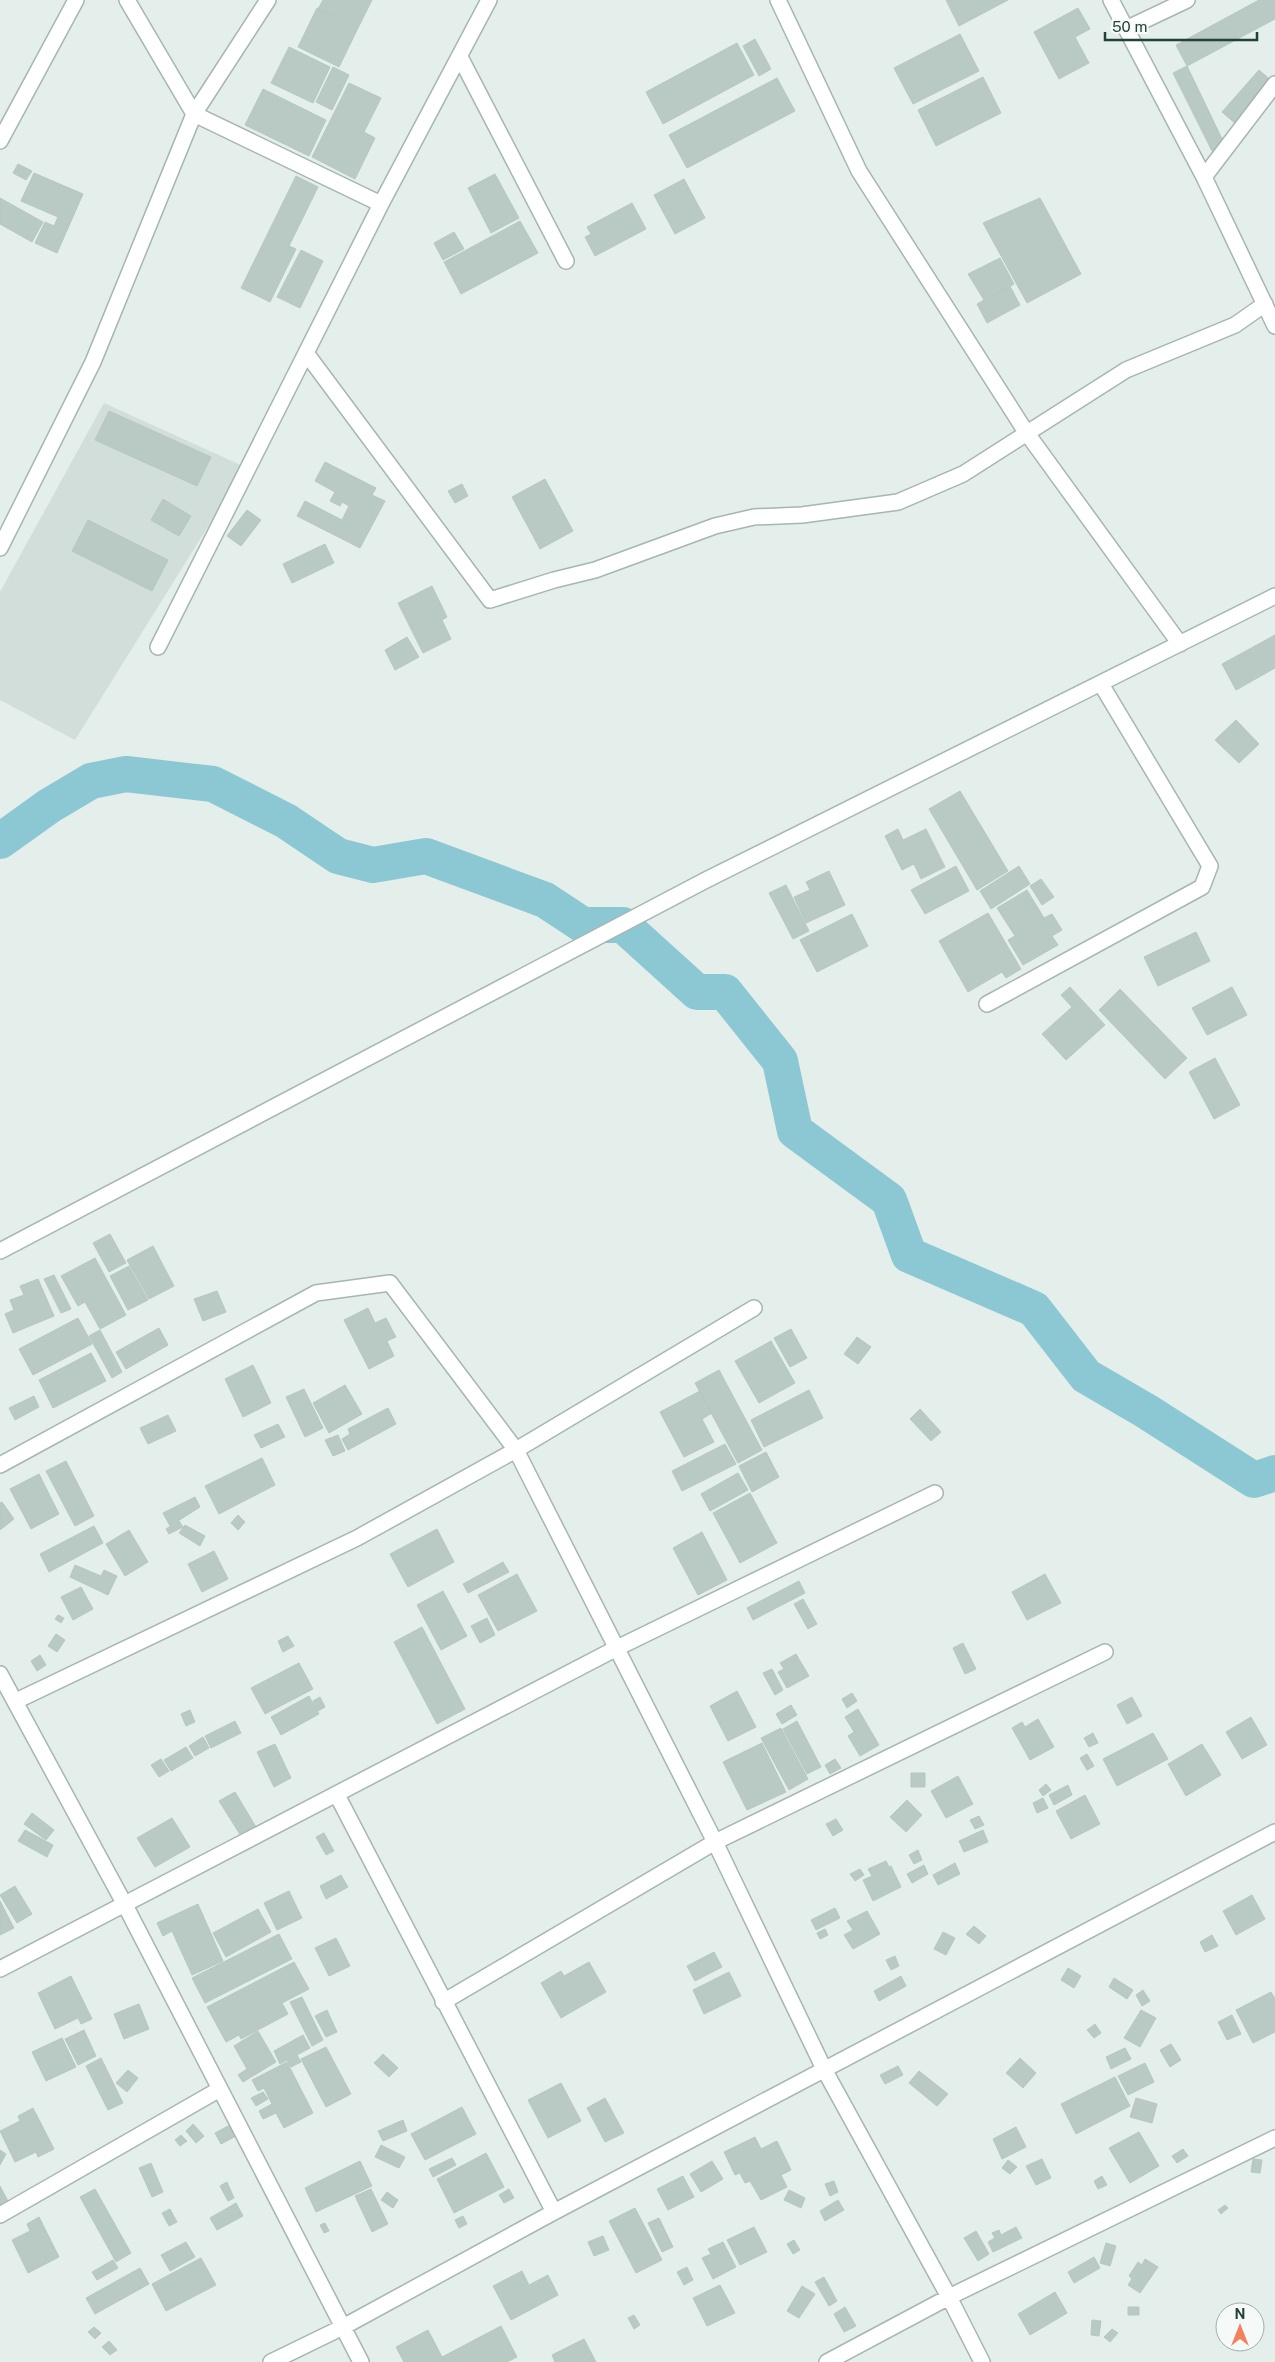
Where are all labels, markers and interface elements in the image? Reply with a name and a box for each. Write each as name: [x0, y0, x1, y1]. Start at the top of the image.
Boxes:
scale bar: [1105, 10, 1258, 42]
text: 50 m: [1112, 18, 1147, 35]
north arrow: [1215, 2302, 1265, 2352]
text: N: [1235, 2306, 1245, 2322]

